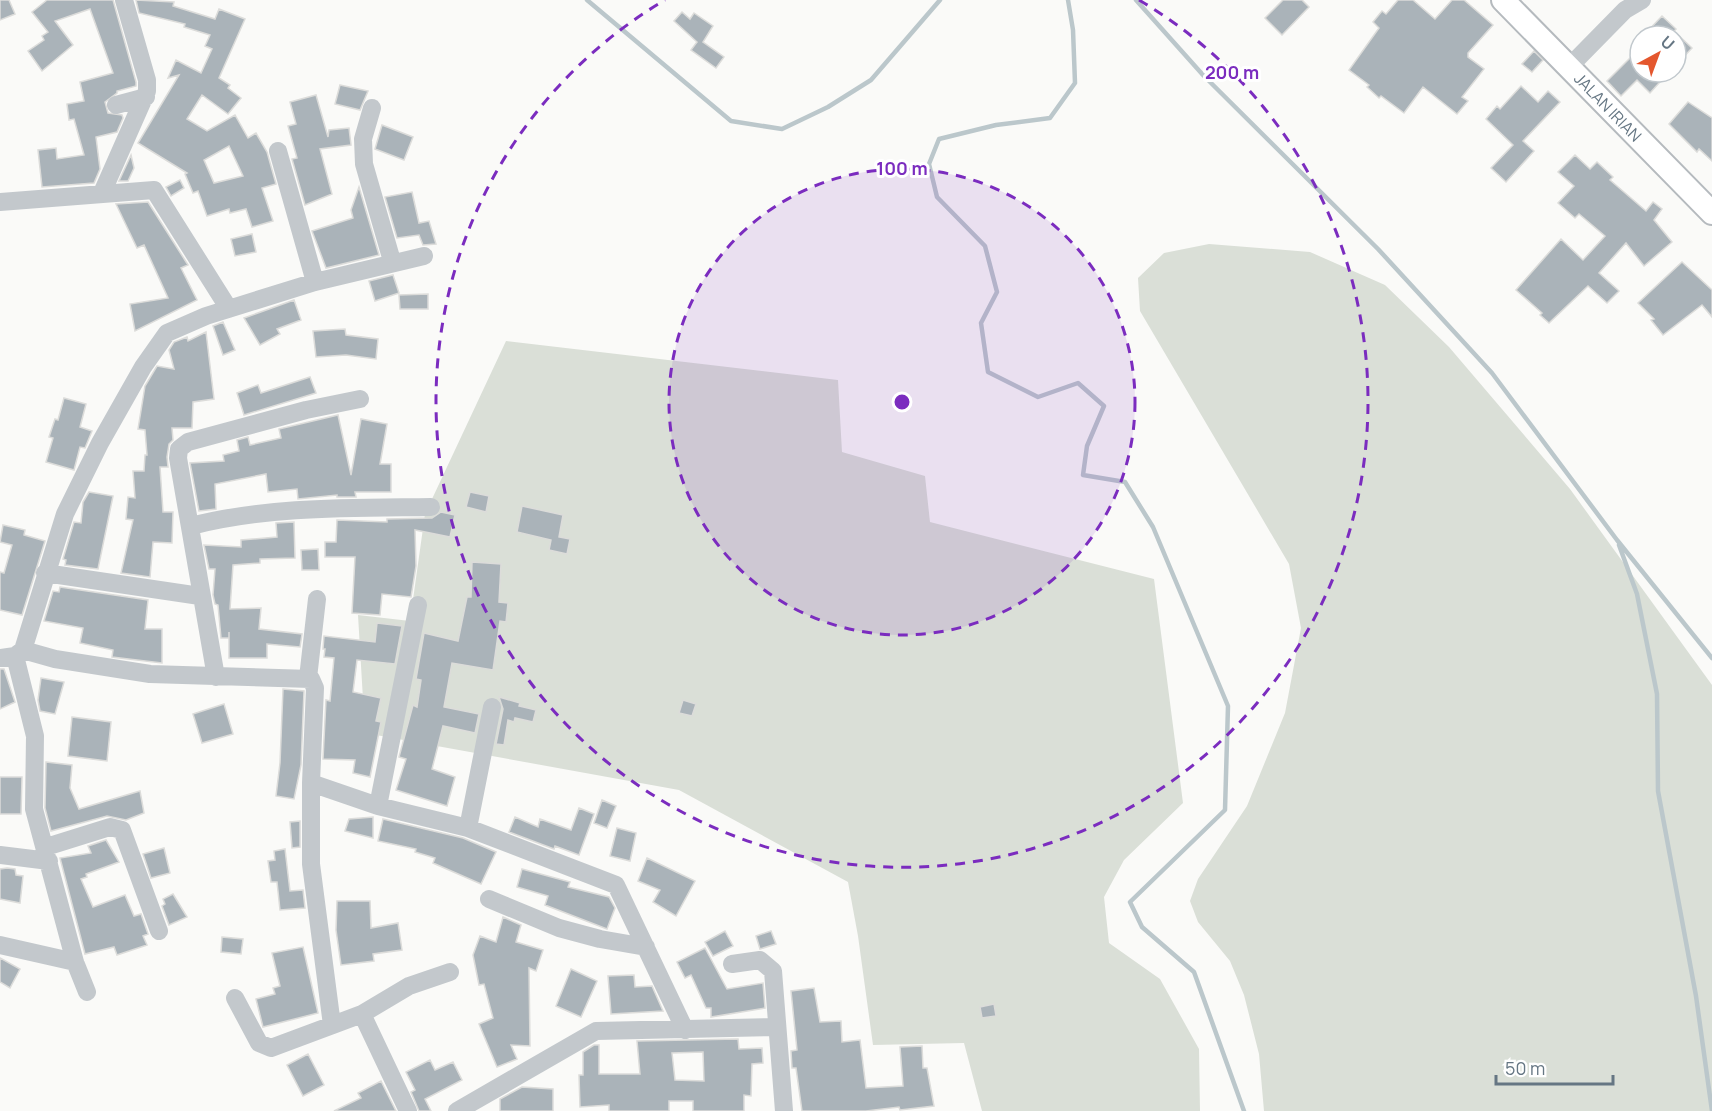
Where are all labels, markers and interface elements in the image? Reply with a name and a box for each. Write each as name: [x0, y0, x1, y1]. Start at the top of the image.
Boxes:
north arrow: [1628, 24, 1688, 84]
text: U: [1656, 31, 1679, 55]
text: 200 m: [1205, 60, 1259, 84]
street label: JALAN IRIAN: [1569, 68, 1647, 146]
text: 100 m: [876, 156, 928, 180]
centre of rings: [892, 392, 912, 412]
scale bar: [1496, 1048, 1613, 1086]
text: 50 m: [1505, 1056, 1545, 1080]

